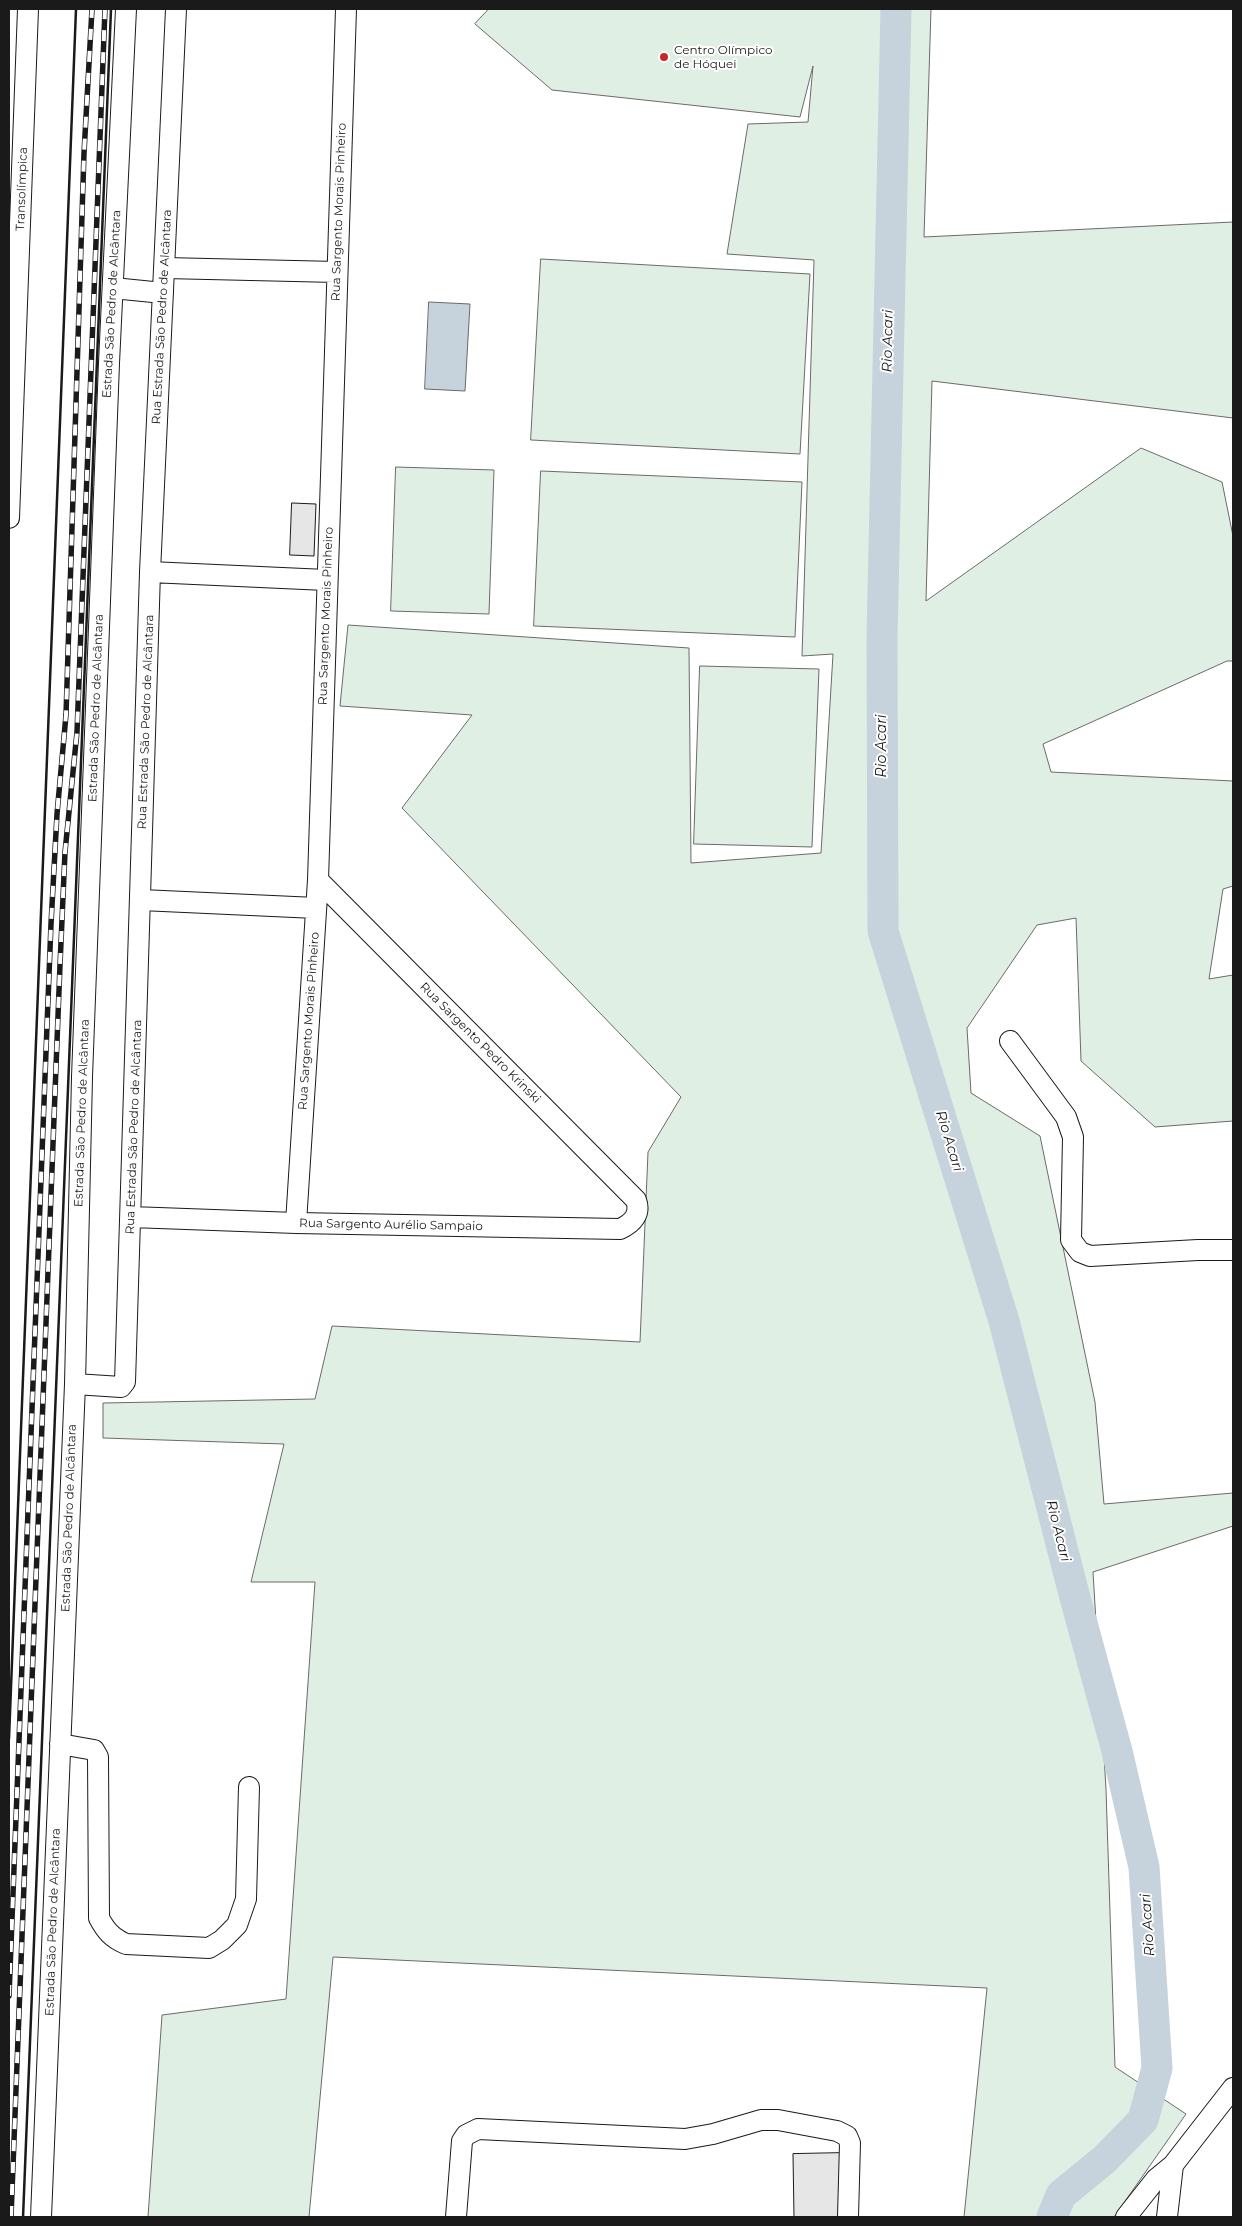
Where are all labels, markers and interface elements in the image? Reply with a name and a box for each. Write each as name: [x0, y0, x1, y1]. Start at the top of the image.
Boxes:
place label: Centro Olímpico de Hóquei: [674, 43, 773, 71]
marker: Centro Olímpico de Hóquei: [658, 51, 670, 63]
street label: Rua Sargento Morais Pinheiro: [329, 123, 349, 301]
street label: Transolímpica: [13, 147, 31, 231]
street label: Rua Estrada São Pedro de Alcântara: [149, 209, 175, 425]
street label: Estrada São Pedro de Alcântara: [100, 210, 124, 398]
water label: Rio Acari: [879, 309, 897, 373]
street label: Rua Sargento Morais Pinheiro: [316, 527, 336, 705]
street label: Estrada São Pedro de Alcântara: [86, 614, 106, 802]
street label: Rua Estrada São Pedro de Alcântara: [135, 614, 157, 830]
water label: Rio Acari: [874, 715, 890, 777]
street label: Rua Sargento Morais Pinheiro: [296, 932, 322, 1110]
street label: Rua Sargento Pedro Krinski: [417, 980, 543, 1106]
street label: Estrada São Pedro de Alcântara: [72, 1019, 92, 1207]
street label: Rua Estrada São Pedro de Alcântara: [123, 1019, 145, 1235]
water label: Rio Acari: [932, 1109, 966, 1173]
street label: Rua Sargento Aurélio Sampaio: [299, 1216, 483, 1234]
street label: Estrada São Pedro de Alcântara: [59, 1424, 79, 1612]
water label: Rio Acari: [1042, 1498, 1074, 1564]
street label: Estrada São Pedro de Alcântara: [43, 1828, 63, 2016]
water label: Rio Acari: [1137, 1893, 1159, 1957]

